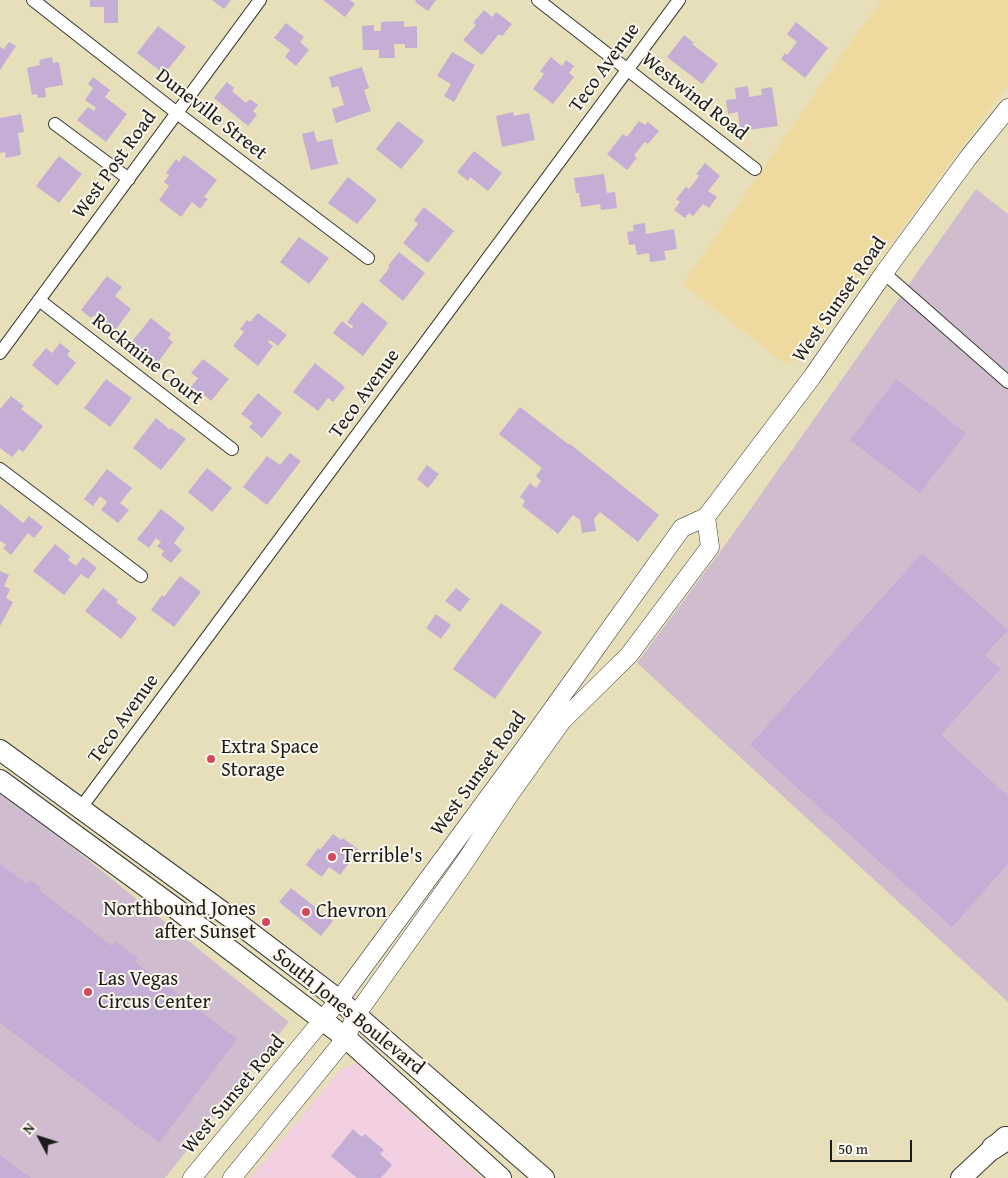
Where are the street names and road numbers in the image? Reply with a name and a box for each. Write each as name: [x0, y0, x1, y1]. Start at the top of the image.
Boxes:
street label: Teco Avenue: [565, 19, 645, 117]
street label: Westwind Road: [636, 48, 752, 146]
street label: Duneville Street: [151, 64, 271, 166]
street label: West Post Road: [68, 106, 162, 224]
street label: West Sunset Road: [788, 233, 892, 367]
street label: Rockmine Court: [87, 309, 207, 411]
street label: Teco Avenue: [325, 345, 405, 443]
street label: Teco Avenue: [84, 670, 164, 768]
street label: West Sunset Road: [426, 707, 532, 841]
street label: South Jones Boulevard: [267, 944, 429, 1080]
street label: West Sunset Road: [177, 1031, 291, 1159]

